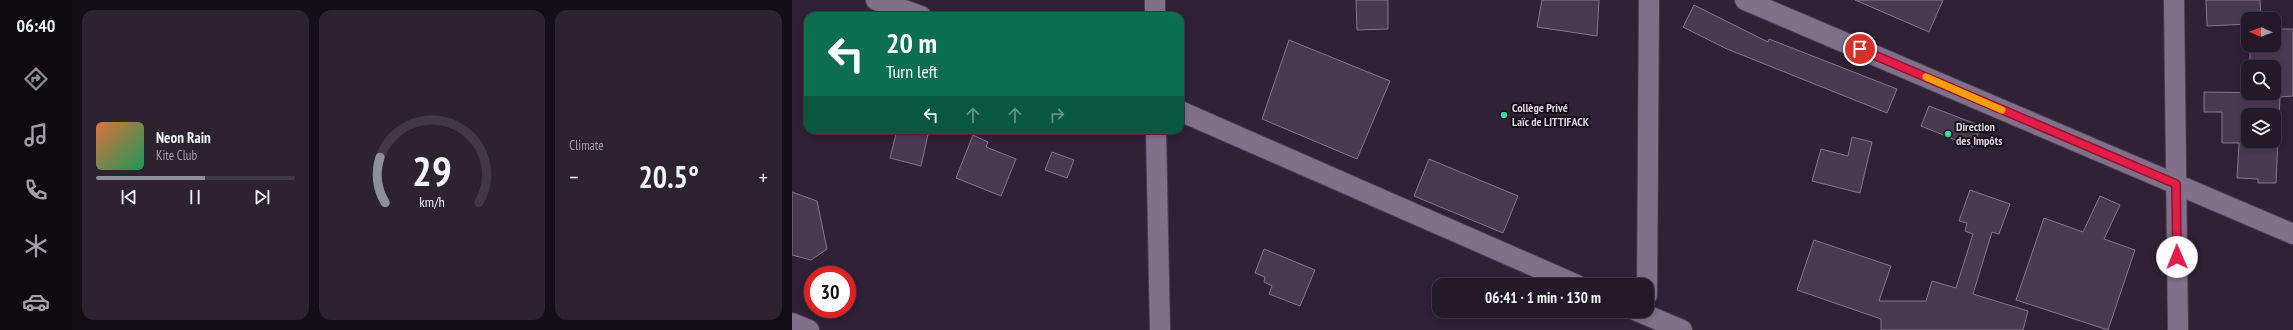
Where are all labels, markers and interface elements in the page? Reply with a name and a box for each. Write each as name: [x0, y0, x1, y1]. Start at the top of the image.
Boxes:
north arrow: [2241, 12, 2281, 52]
map controls: [2241, 12, 2281, 148]
text: 06:40: [17, 14, 55, 37]
text: 20 m: [886, 24, 937, 61]
icon: left: [820, 28, 872, 80]
pin: [1843, 32, 1877, 66]
icon: arrive: [1849, 38, 1871, 60]
text: Turn left: [886, 60, 938, 83]
button: search: [2241, 60, 2281, 100]
icon: directions: [22, 65, 50, 93]
place label: Collège Privé Laïc de LITTIFACK: [1512, 100, 1590, 129]
icon: left: [920, 104, 942, 126]
icon: ahead: [962, 104, 984, 126]
icon: ahead: [1004, 104, 1026, 126]
icon: right: [1046, 104, 1068, 126]
button: layers: [2241, 108, 2281, 148]
marker: Collège Privé Laïc de LITTIFACK: [1499, 110, 1509, 120]
place label: Direction des Impôts: [1956, 119, 2002, 148]
icon: music: [22, 121, 50, 149]
text: Neon Rain: [156, 128, 211, 147]
marker: Direction des Impôts: [1943, 129, 1953, 139]
text: Climate: [569, 137, 604, 154]
text: 29: [412, 144, 452, 197]
text: Kite Club: [156, 147, 197, 164]
text: 20.5°: [639, 157, 699, 196]
text: −: [569, 163, 578, 191]
text: +: [759, 163, 768, 191]
icon: phone: [22, 176, 50, 204]
icon: previous: [118, 186, 140, 208]
icon: pause: [184, 186, 206, 208]
icon: next: [251, 186, 273, 208]
text: km/h: [419, 192, 445, 211]
icon: climate: [22, 232, 50, 260]
position arrow: [2156, 236, 2198, 278]
speed limit sign: 30: [804, 266, 856, 318]
icon: car: [22, 288, 50, 316]
text: 06:41 · 1 min · 130 m: [1485, 288, 1601, 307]

